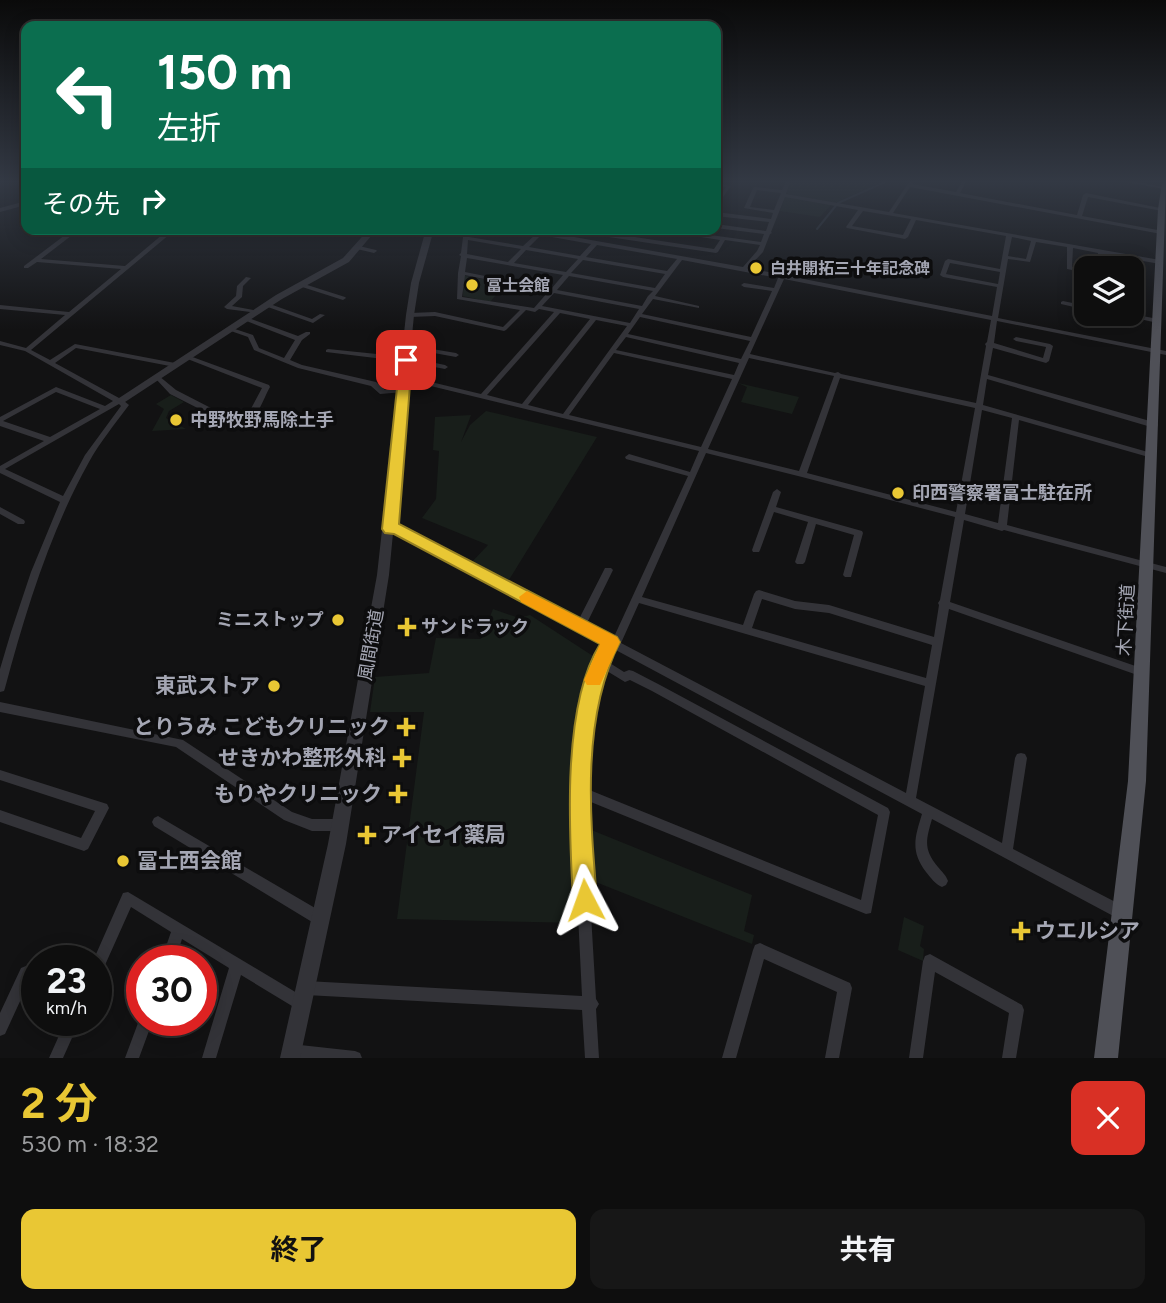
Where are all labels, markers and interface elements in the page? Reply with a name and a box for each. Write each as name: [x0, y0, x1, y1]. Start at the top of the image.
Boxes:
text: 150 m: [157, 42, 292, 101]
icon: left: [42, 49, 133, 140]
text: 左折: [157, 109, 221, 147]
icon: right: [134, 182, 172, 220]
text: その先: [42, 188, 120, 220]
map controls: [1074, 256, 1144, 326]
button: layers: [1074, 256, 1144, 326]
place label: 白井開拓三十年記念碑: [770, 259, 930, 278]
marker: 白井開拓三十年記念碑: [748, 260, 764, 276]
place label: 冨士会館: [486, 276, 550, 295]
marker: 冨士会館: [464, 277, 480, 293]
pin: [376, 330, 436, 390]
icon: arrive: [387, 341, 425, 379]
place label: 中野牧野馬除土手: [190, 409, 334, 431]
marker: 中野牧野馬除土手: [168, 412, 184, 428]
place label: 印西警察署冨士駐在所: [912, 482, 1092, 504]
marker: 印西警察署冨士駐在所: [890, 485, 906, 501]
street label: 木下街道: [1113, 583, 1139, 657]
street label: 風間街道: [354, 608, 388, 682]
place label: ミニストップ: [216, 609, 324, 631]
marker: ミニストップ: [330, 612, 346, 628]
place label: サンドラック: [421, 616, 529, 638]
marker: サンドラック: [399, 619, 415, 635]
place label: 東武ストア: [155, 673, 260, 698]
marker: 東武ストア: [266, 678, 282, 694]
place label: とりうみ こどもクリニック: [133, 714, 390, 739]
marker: とりうみ こどもクリニック: [396, 717, 416, 737]
place label: せきかわ整形外科: [218, 745, 386, 770]
marker: せきかわ整形外科: [392, 748, 412, 768]
place label: もりやクリニック: [214, 781, 382, 806]
marker: もりやクリニック: [388, 784, 408, 804]
place label: アイセイ薬局: [381, 822, 506, 847]
marker: アイセイ薬局: [359, 827, 375, 843]
place label: 冨士西会館: [137, 848, 242, 873]
marker: 冨士西会館: [115, 853, 131, 869]
position arrow: [548, 863, 622, 937]
place label: ウエルシア: [1035, 918, 1140, 943]
marker: ウエルシア: [1013, 923, 1029, 939]
speed limit sign: 30: [126, 945, 217, 1036]
text: 23: [47, 960, 86, 1002]
text: km/h: [46, 997, 87, 1019]
text: 2 分: [21, 1078, 97, 1129]
button: close: [1071, 1081, 1145, 1155]
text: 530 m · 18:32: [21, 1130, 159, 1158]
button: 終了: [21, 1209, 576, 1289]
button: 共有: [590, 1209, 1145, 1289]

